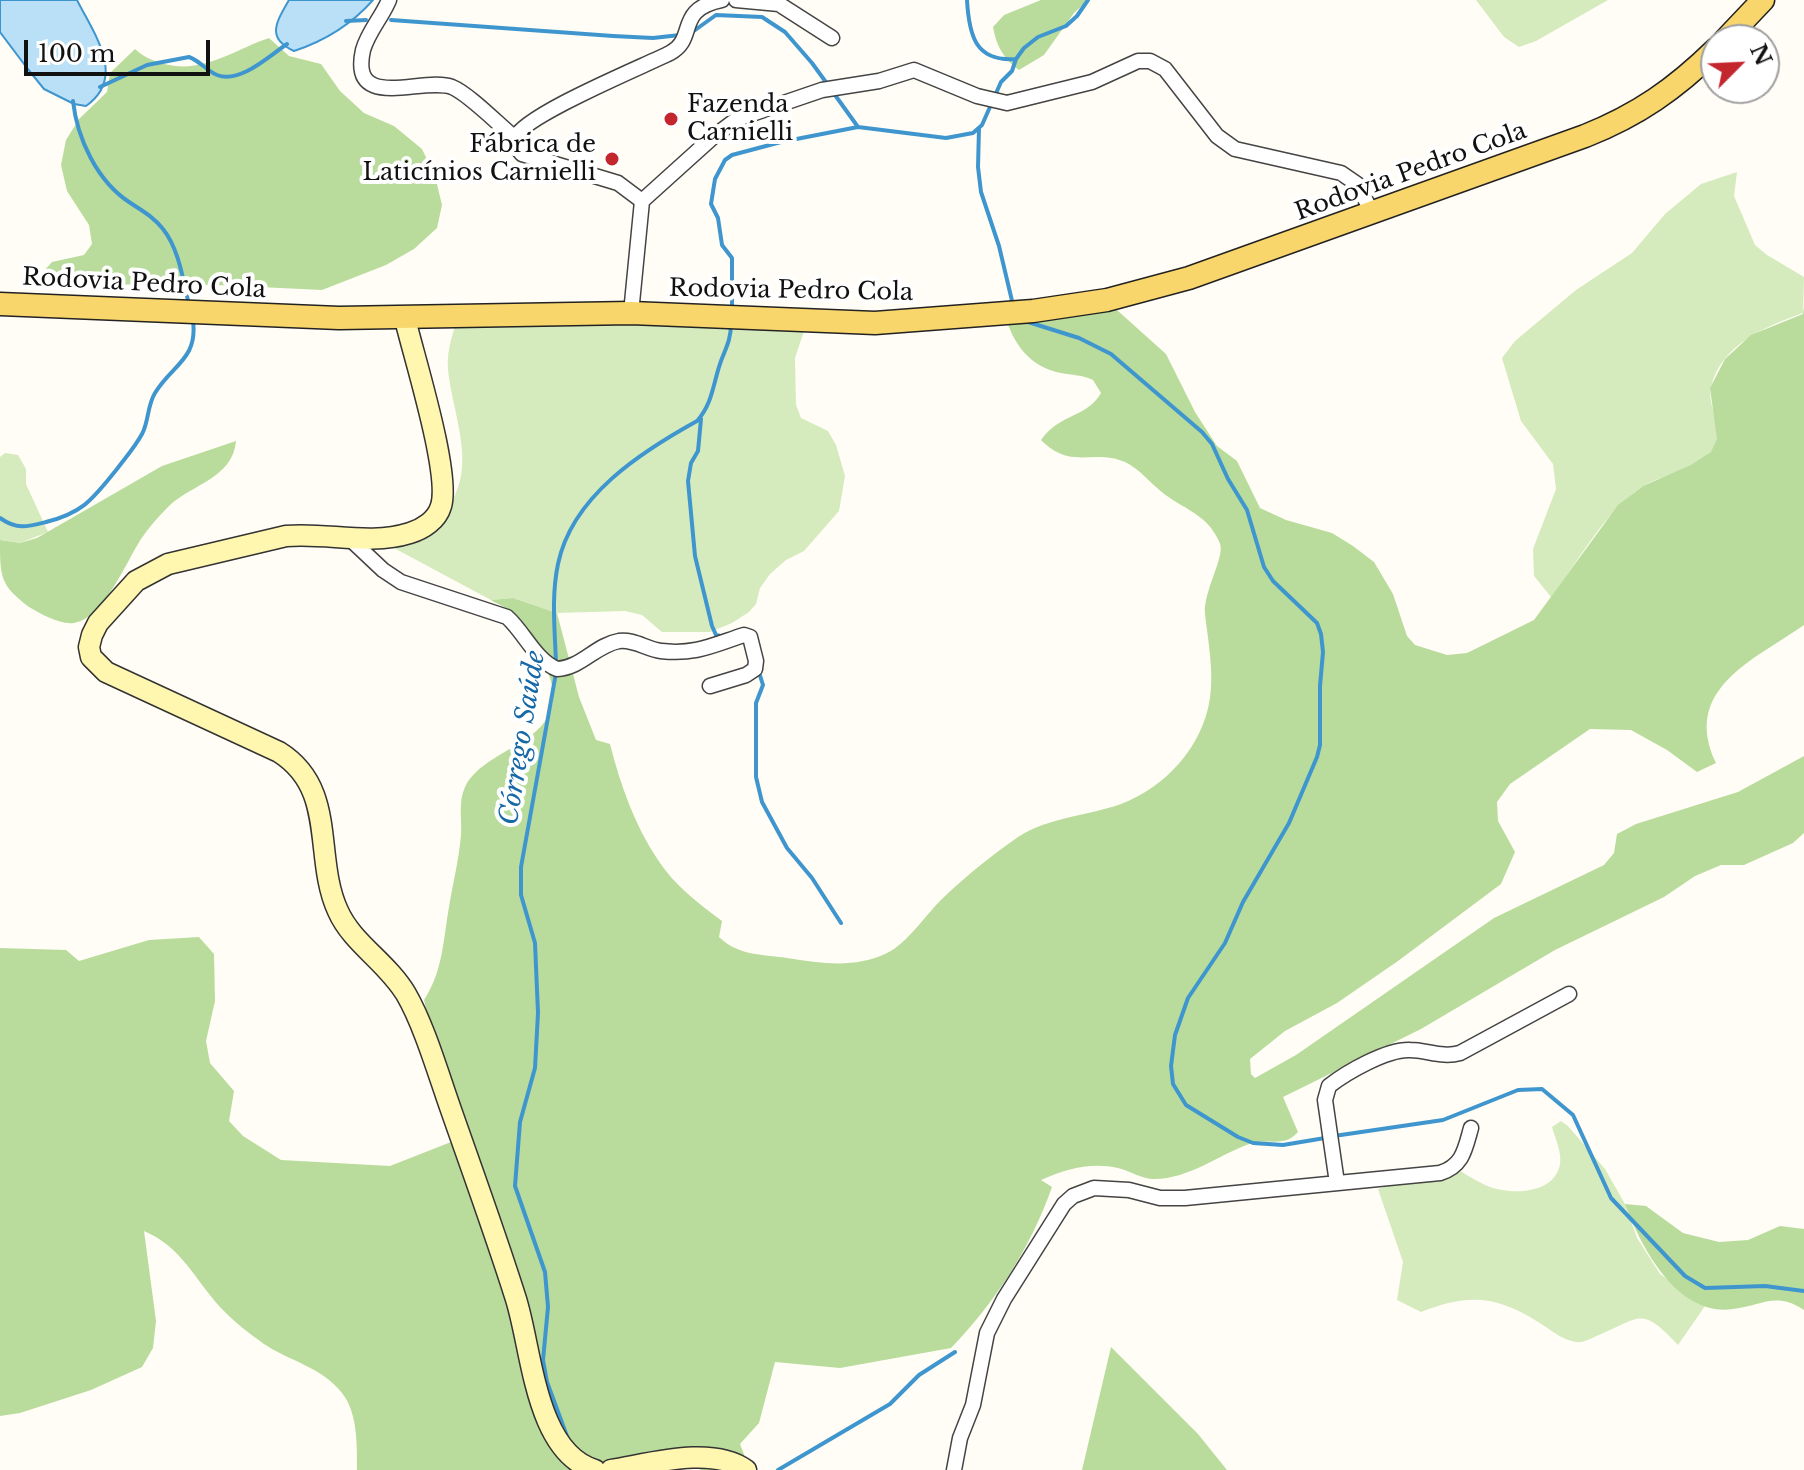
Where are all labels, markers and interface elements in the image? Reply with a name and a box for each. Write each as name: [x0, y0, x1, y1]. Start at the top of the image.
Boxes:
scale bar: [28, 24, 214, 74]
north arrow: [1700, 24, 1780, 104]
text: 100 m: [38, 39, 116, 68]
text: N: [1744, 40, 1777, 70]
place label: Fazenda Carnielli: [687, 91, 793, 147]
marker: Fazenda Carnielli: [662, 110, 680, 128]
street label: Rodovia Pedro Cola: [1291, 117, 1531, 227]
place label: Fábrica de Laticínios Carnielli: [363, 131, 596, 187]
marker: Fábrica de Laticínios Carnielli: [603, 150, 621, 168]
street label: Rodovia Pedro Cola: [21, 263, 267, 305]
street label: Rodovia Pedro Cola: [669, 274, 913, 308]
water label: Córrego Saúde: [494, 649, 552, 827]

